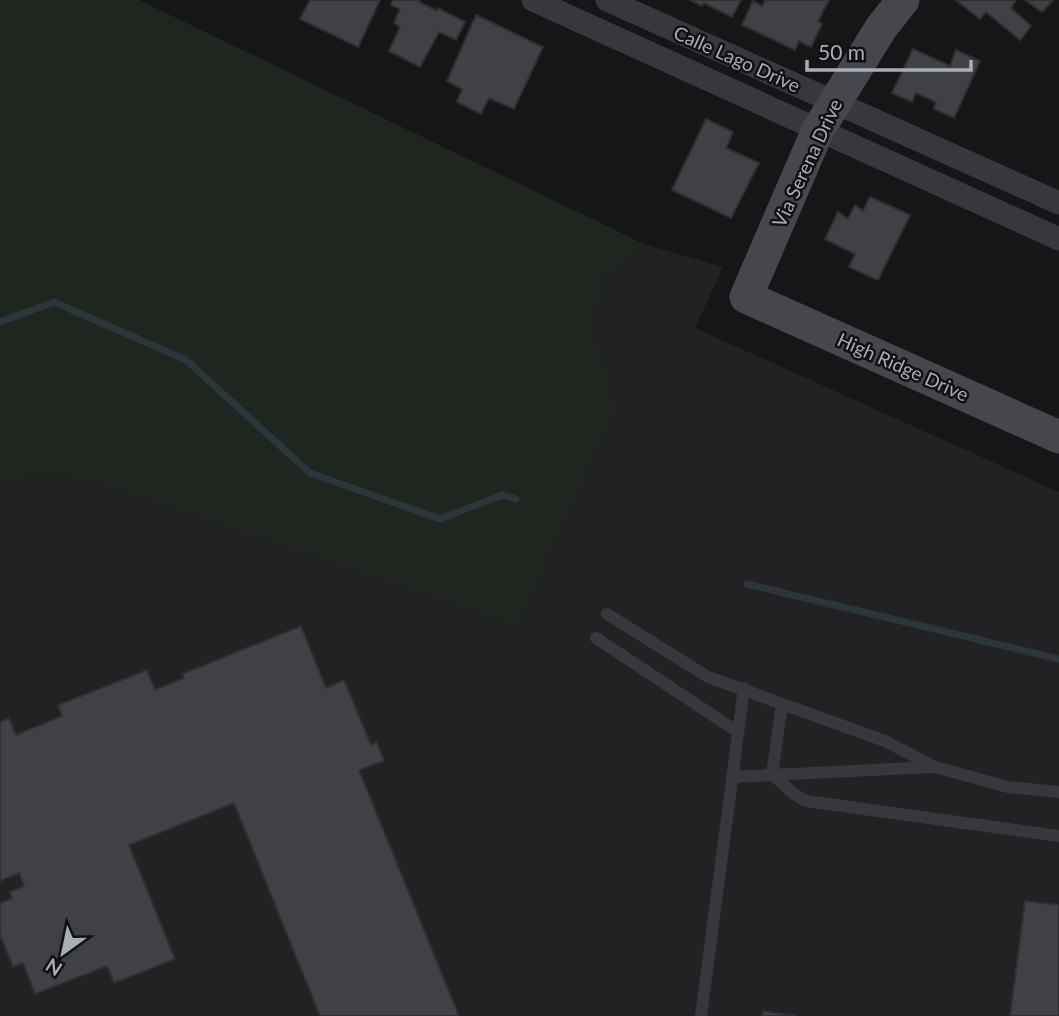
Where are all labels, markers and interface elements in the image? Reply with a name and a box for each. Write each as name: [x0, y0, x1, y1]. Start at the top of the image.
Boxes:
street label: Calle Lago Drive: [670, 20, 804, 97]
scale bar: [807, 28, 972, 72]
text: 50 m: [818, 39, 865, 64]
street label: Via Serena Drive: [767, 95, 846, 231]
street label: High Ridge Drive: [834, 327, 972, 406]
north arrow: [28, 918, 98, 988]
text: N: [41, 954, 66, 981]

